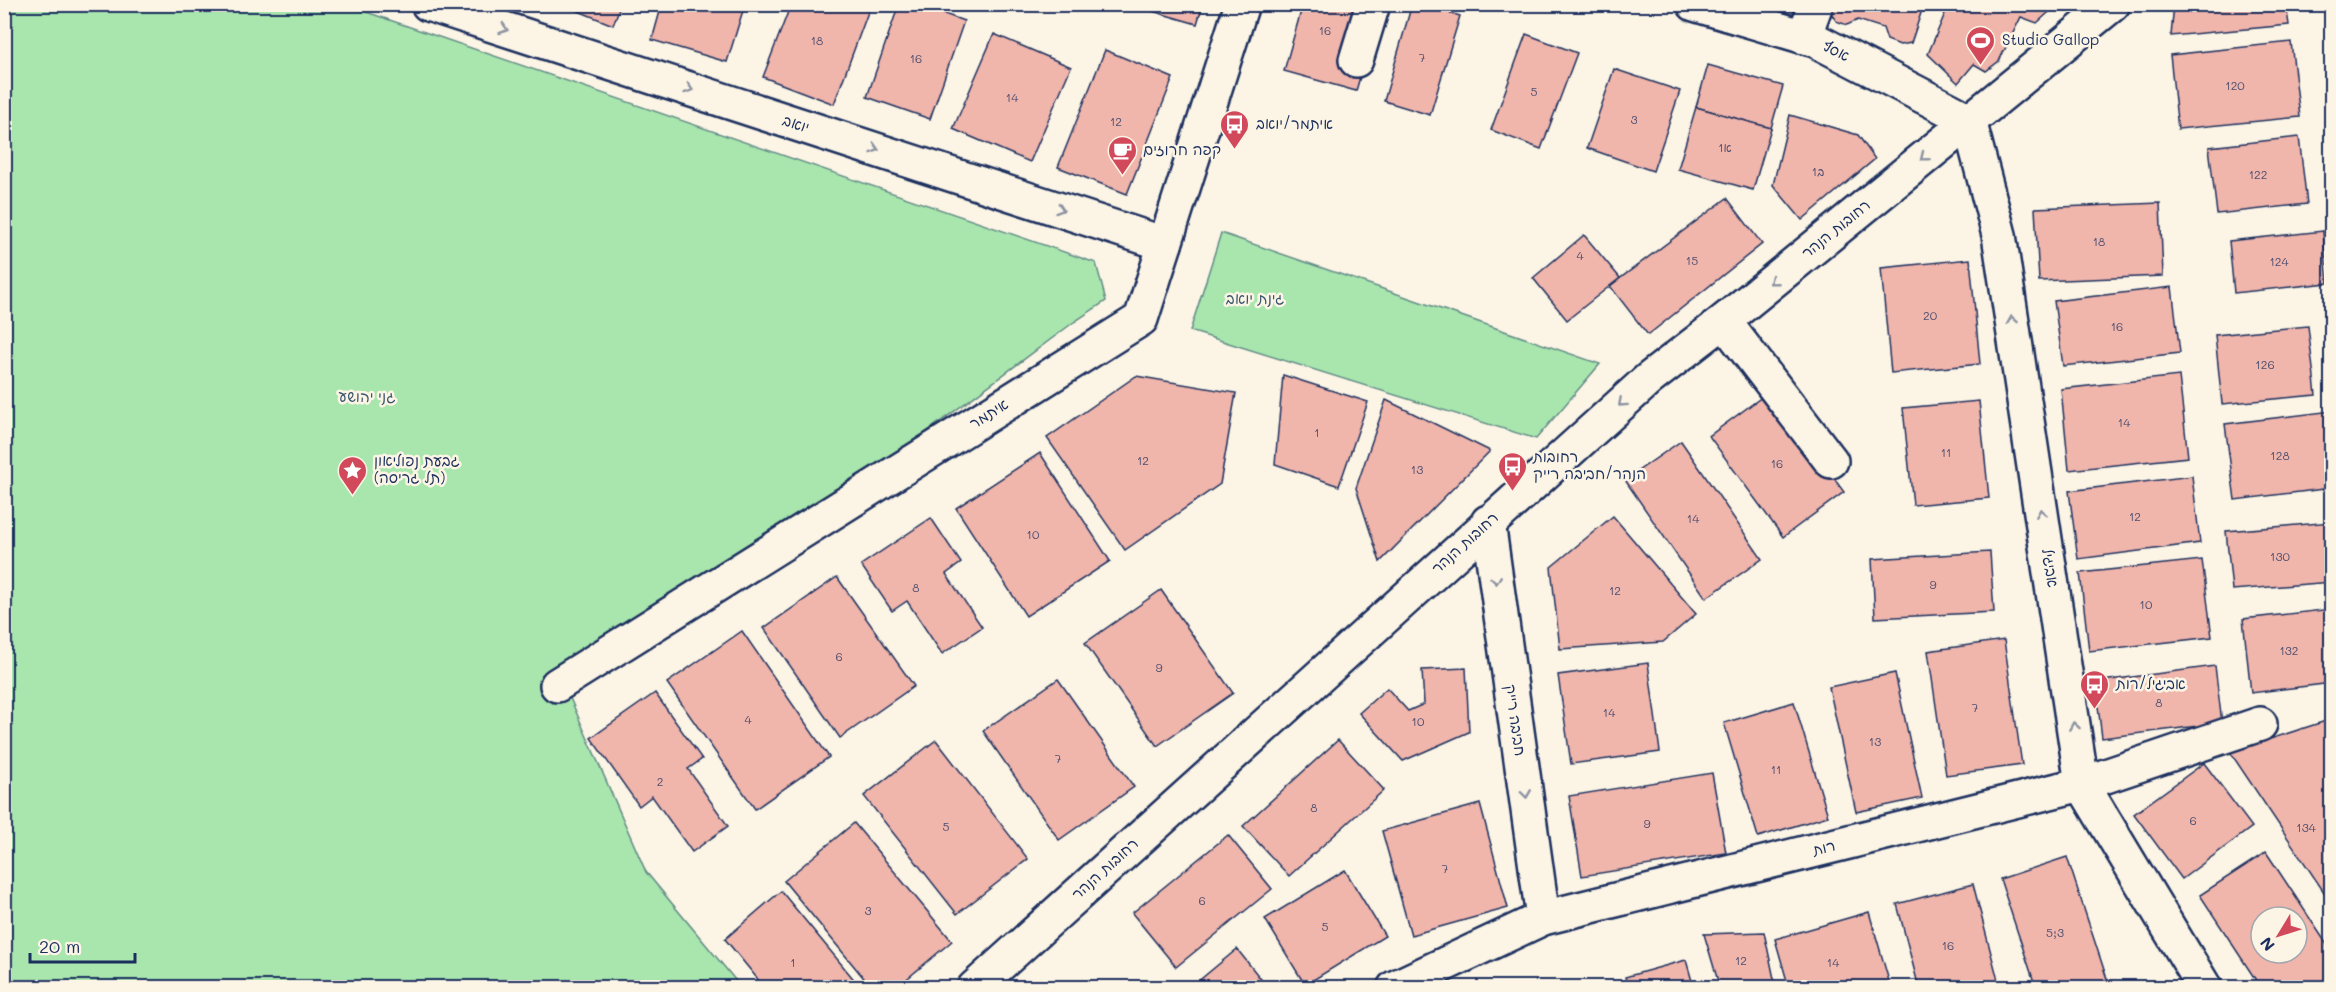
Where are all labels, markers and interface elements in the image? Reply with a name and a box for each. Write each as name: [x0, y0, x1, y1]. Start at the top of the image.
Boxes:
one-way arrow: [498, 22, 509, 34]
house number: 16: [1319, 22, 1331, 38]
sports icon: Studio Gallop: [1965, 24, 1997, 66]
place label: Studio Gallop: [2002, 29, 2099, 49]
house number: 18: [811, 32, 823, 48]
street label: אסף: [1820, 35, 1853, 65]
house number: 7: [1419, 49, 1426, 65]
house number: 16: [910, 50, 922, 66]
house number: 120: [2225, 77, 2245, 93]
one-way arrow: [683, 82, 694, 94]
house number: 5: [1531, 83, 1538, 99]
house number: 14: [1006, 89, 1018, 105]
bus stop icon: איתמר/יואב: [1219, 108, 1251, 150]
street label: יואב: [780, 109, 812, 137]
house number: 3: [1630, 111, 1638, 127]
house number: 12: [1110, 113, 1122, 129]
place label: איתמר/יואב: [1256, 113, 1333, 133]
cafe icon: קפה חרוזים: [1106, 134, 1138, 176]
place label: קפה חרוזים: [1143, 139, 1221, 159]
house number: 1א: [1718, 139, 1732, 155]
one-way arrow: [869, 142, 879, 155]
one-way arrow: [1920, 150, 1931, 161]
house number: 1ב: [1812, 163, 1824, 179]
house number: 122: [2249, 166, 2267, 182]
street label: רחובות הנהר: [1797, 194, 1874, 262]
one-way arrow: [1054, 202, 1065, 215]
house number: 18: [2093, 233, 2105, 249]
house number: 4: [1576, 247, 1584, 263]
house number: 15: [1686, 252, 1698, 268]
house number: 124: [2269, 253, 2289, 269]
one-way arrow: [1769, 273, 1780, 284]
park label: גינת יואב: [1226, 288, 1284, 308]
house number: 20: [1923, 307, 1938, 323]
one-way arrow: [2006, 315, 2019, 325]
house number: 16: [2111, 318, 2123, 334]
house number: 126: [2255, 356, 2275, 372]
park label: גני יהושע: [339, 386, 395, 406]
street label: איתמר: [965, 393, 1012, 433]
one-way arrow: [1618, 396, 1628, 407]
house number: 14: [2118, 414, 2130, 430]
house number: 1: [1314, 424, 1320, 440]
house number: 11: [1941, 444, 1951, 460]
place label: רחובות הנהר/חביבה רייק: [1532, 446, 1646, 483]
house number: 128: [2270, 447, 2290, 463]
place label: גבעת נפוליאון (תל גריסה): [374, 450, 460, 487]
bus stop icon: רחובות הנהר/חביבה רייק: [1496, 450, 1528, 492]
house number: 12: [1137, 452, 1149, 468]
place icon: גבעת נפוליאון (תל גריסה): [337, 454, 369, 496]
house number: 16: [1771, 455, 1783, 471]
house number: 13: [1411, 461, 1423, 477]
street label: רחובות הנהר: [1427, 507, 1502, 577]
one-way arrow: [2036, 508, 2048, 517]
house number: 12: [2129, 508, 2141, 524]
house number: 14: [1687, 510, 1699, 526]
house number: 10: [1027, 526, 1040, 542]
street label: אביגיל: [2038, 547, 2064, 589]
house number: 130: [2270, 548, 2290, 564]
one-way arrow: [1489, 575, 1502, 585]
house number: 9: [1929, 576, 1937, 592]
house number: 8: [912, 579, 920, 595]
house number: 12: [1609, 582, 1621, 598]
house number: 10: [2140, 596, 2153, 612]
house number: 132: [2279, 642, 2299, 658]
house number: 6: [835, 648, 843, 664]
house number: 9: [1155, 659, 1163, 675]
bus stop icon: אביגיל/רות: [2079, 668, 2111, 710]
place label: אביגיל/רות: [2115, 673, 2186, 693]
street label: חביבה רייק: [1501, 683, 1531, 757]
house number: 8: [2155, 694, 2163, 710]
house number: 7: [1972, 699, 1979, 715]
house number: 14: [1603, 704, 1615, 720]
house number: 4: [744, 711, 752, 727]
house number: 10: [1412, 713, 1425, 729]
one-way arrow: [2068, 722, 2080, 731]
house number: 13: [1869, 733, 1881, 749]
house number: 7: [1055, 750, 1062, 766]
house number: 11: [1771, 761, 1781, 777]
house number: 2: [657, 773, 663, 789]
one-way arrow: [1519, 789, 1531, 798]
house number: 8: [1310, 799, 1318, 815]
house number: 6: [2189, 812, 2197, 828]
house number: 9: [1643, 815, 1651, 831]
house number: 5: [943, 818, 950, 834]
house number: 134: [2296, 819, 2316, 835]
street label: רחובות הנהר: [1067, 833, 1142, 903]
street label: רות: [1809, 835, 1837, 860]
house number: 7: [1442, 860, 1449, 876]
house number: 6: [1198, 892, 1206, 908]
house number: 3: [864, 902, 872, 918]
north arrow: [2249, 905, 2309, 965]
house number: 5: [1322, 918, 1329, 934]
house number: 5;3: [2046, 924, 2064, 940]
scale bar: [30, 926, 135, 964]
text: N: [2255, 933, 2279, 956]
text: 20 m: [39, 934, 80, 958]
house number: 16: [1942, 937, 1954, 953]
house number: 12: [1735, 952, 1747, 968]
house number: 1: [790, 954, 796, 970]
house number: 14: [1827, 954, 1839, 970]

